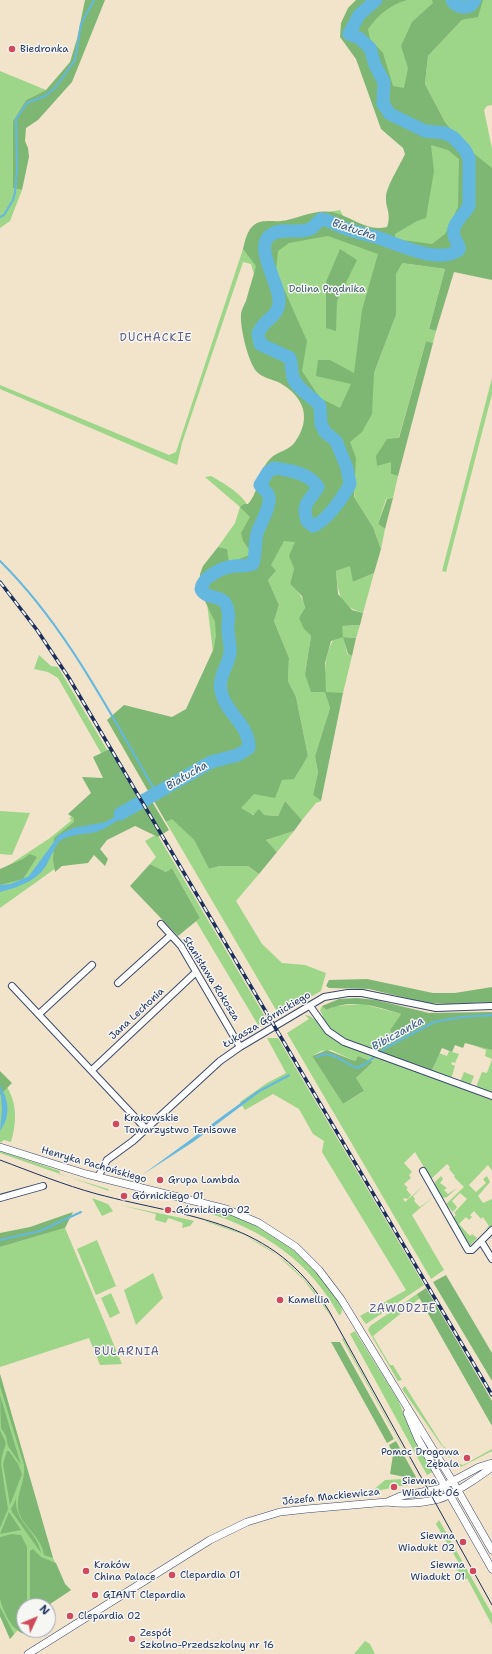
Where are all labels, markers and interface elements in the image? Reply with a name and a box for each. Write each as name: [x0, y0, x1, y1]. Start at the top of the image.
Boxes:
place label: Biedronka: [20, 43, 68, 55]
marker: Biedronka: [7, 44, 17, 54]
water label: Białucha: [330, 217, 378, 243]
park label: Dolina Prądnika: [289, 283, 365, 295]
district label: DUCHACKIE: [120, 331, 192, 345]
water label: Białucha: [164, 759, 210, 793]
street label: Stanisława Rokosza: [180, 935, 242, 1023]
street label: Jana Lechonia: [107, 986, 167, 1042]
street label: Łukasza Górnickiego: [221, 989, 313, 1051]
water label: Bibiczanka: [370, 1014, 426, 1054]
place label: Krakowskie Towarzystwo Tenisowe: [124, 1112, 237, 1136]
marker: Krakowskie Towarzystwo Tenisowe: [111, 1119, 121, 1129]
street label: Henryka Pachońskiego: [40, 1144, 148, 1186]
place label: Grupa Lambda: [168, 1174, 240, 1186]
marker: Grupa Lambda: [155, 1175, 165, 1185]
place label: Górnickiego 01: [132, 1190, 204, 1202]
marker: Górnickiego 01: [119, 1191, 129, 1201]
place label: Górnickiego 02: [176, 1204, 250, 1216]
marker: Górnickiego 02: [163, 1205, 173, 1215]
place label: Kamellia: [288, 1294, 329, 1306]
marker: Kamellia: [275, 1295, 285, 1305]
district label: ZAWODZIE: [369, 1302, 437, 1316]
district label: BULARNIA: [94, 1345, 160, 1359]
place label: Pomoc Drogowa Zębala: [381, 1446, 459, 1470]
marker: Pomoc Drogowa Zębala: [462, 1453, 472, 1463]
place label: Siewna Wiadukt 06: [402, 1475, 459, 1498]
marker: Siewna Wiadukt 06: [389, 1482, 399, 1492]
street label: Józefa Mackiewicza: [282, 1486, 380, 1508]
place label: Siewna Wiadukt 02: [398, 1530, 455, 1554]
marker: Siewna Wiadukt 02: [458, 1537, 468, 1547]
place label: Kraków China Palace: [94, 1559, 156, 1582]
place label: Siewna Wiadukt 01: [411, 1559, 465, 1582]
marker: Kraków China Palace: [81, 1566, 91, 1576]
marker: Siewna Wiadukt 01: [468, 1566, 478, 1576]
place label: Clepardia 01: [180, 1569, 240, 1581]
marker: Clepardia 01: [167, 1570, 177, 1580]
place label: GIANT Clepardia: [103, 1589, 186, 1601]
marker: GIANT Clepardia: [90, 1590, 100, 1600]
north arrow: [16, 1598, 56, 1638]
text: N: [36, 1602, 53, 1618]
place label: Clepardia 02: [78, 1610, 141, 1622]
marker: Clepardia 02: [65, 1611, 75, 1621]
place label: Zespół Szkolno-Przedszkolny nr 16: [140, 1627, 274, 1650]
marker: Zespół Szkolno-Przedszkolny nr 16: [127, 1634, 137, 1644]

